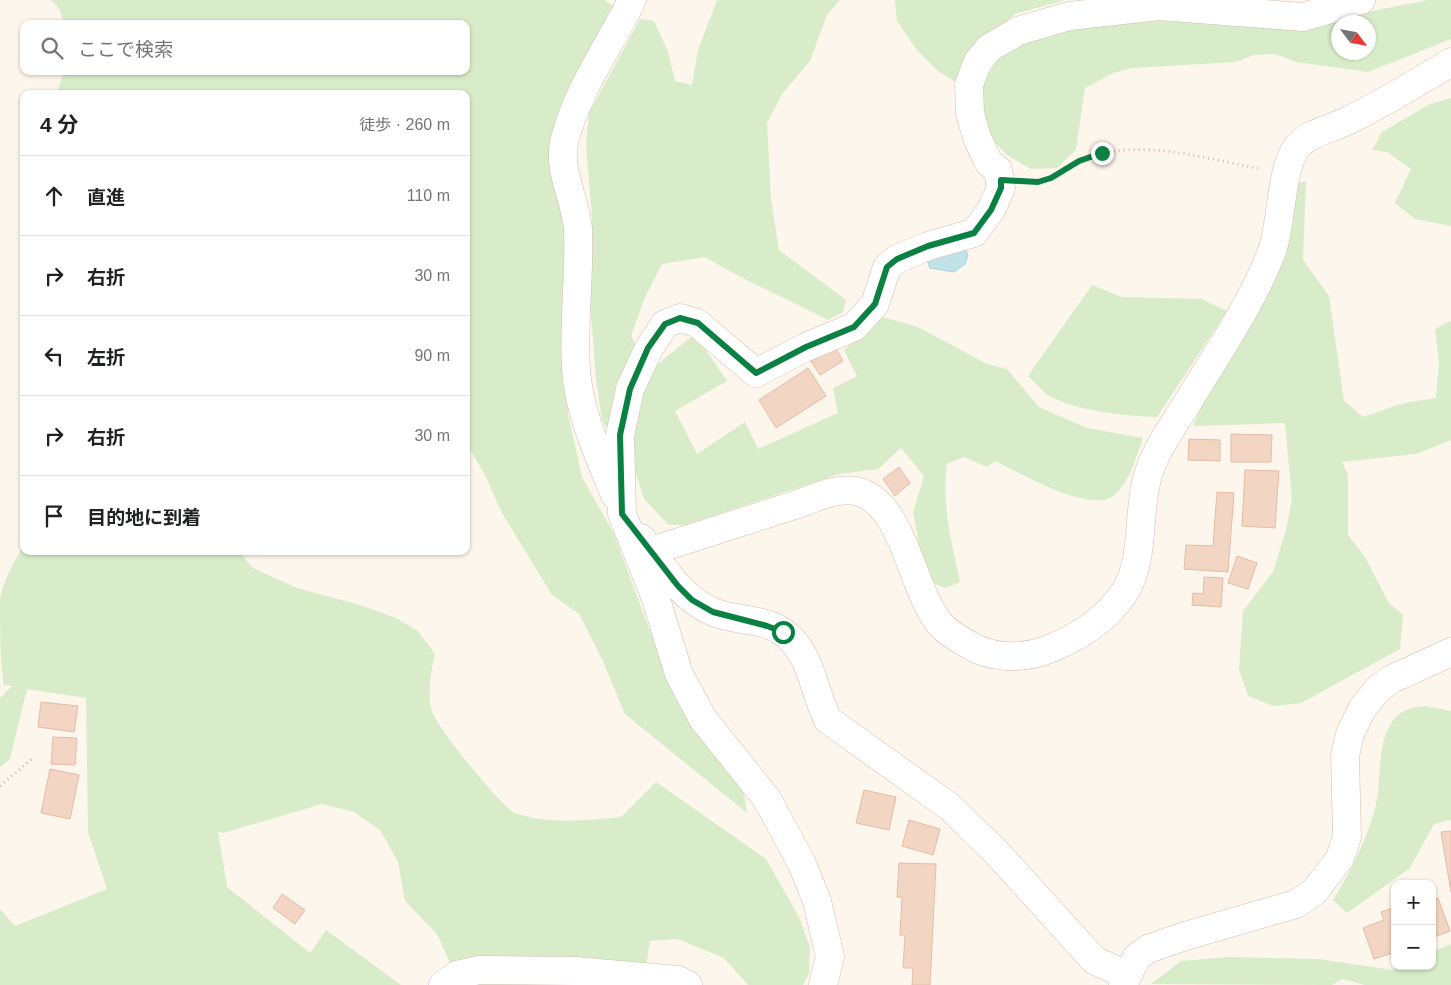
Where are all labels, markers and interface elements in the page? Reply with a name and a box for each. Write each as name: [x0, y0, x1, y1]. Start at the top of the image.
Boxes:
north arrow: [1331, 15, 1376, 60]
search box: [20, 20, 470, 75]
icon: search: [38, 34, 66, 62]
text: ここで検索: [78, 39, 173, 60]
text: 4 分: [40, 113, 79, 136]
text: 徒歩 · 260 m: [359, 116, 450, 133]
route end: [1091, 142, 1114, 165]
icon: ahead: [40, 182, 68, 210]
text: 直進: [87, 187, 125, 208]
text: 110 m: [407, 187, 450, 204]
icon: right: [40, 262, 68, 290]
text: 右折: [87, 267, 125, 288]
text: 30 m: [414, 267, 450, 284]
icon: left: [40, 342, 68, 370]
text: 左折: [87, 347, 125, 368]
text: 90 m: [414, 347, 450, 364]
icon: right: [40, 422, 68, 450]
text: 右折: [87, 427, 125, 448]
text: 30 m: [414, 427, 450, 444]
icon: arrive: [40, 502, 68, 530]
text: 目的地に到着: [87, 507, 201, 528]
route start: [772, 621, 795, 644]
map controls: [1391, 880, 1436, 970]
button: +: [1391, 880, 1436, 925]
button: −: [1391, 925, 1436, 970]

